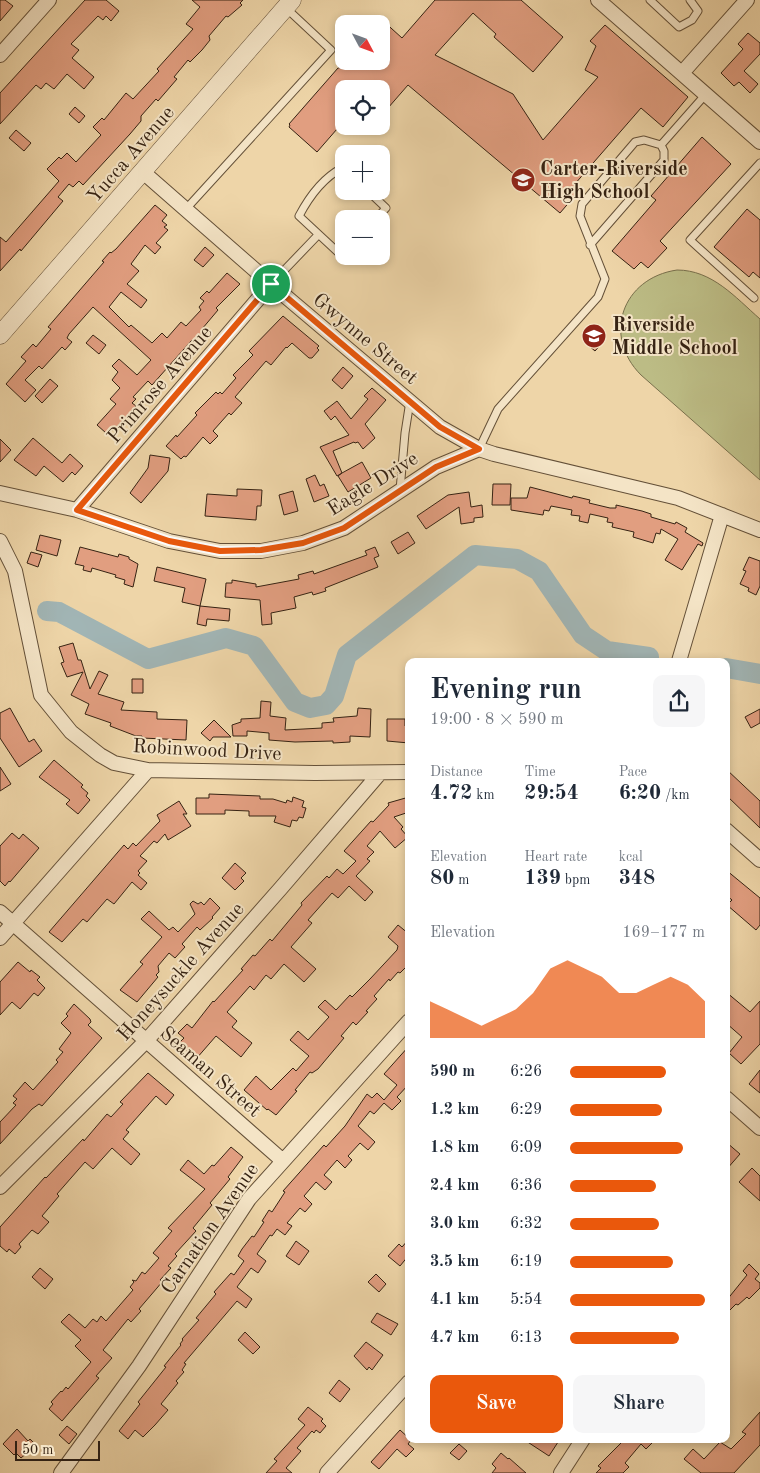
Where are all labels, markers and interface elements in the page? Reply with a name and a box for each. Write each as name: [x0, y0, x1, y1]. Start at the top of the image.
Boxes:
north arrow: [335, 15, 390, 70]
map controls: [335, 15, 390, 265]
button: locate: [335, 80, 390, 135]
street label: Yucca Avenue: [84, 103, 179, 208]
button: +: [335, 145, 390, 200]
place label: Carter-Riverside High School: [540, 160, 688, 203]
school or university icon: Carter-Riverside High School: [510, 167, 536, 193]
button: −: [335, 210, 390, 265]
pin: [250, 263, 292, 305]
icon: arrive: [257, 270, 285, 298]
street label: Gwynne Street: [309, 290, 421, 389]
place label: Riverside Middle School: [612, 316, 738, 359]
street label: Primrose Avenue: [104, 323, 217, 448]
school or university icon: Riverside Middle School: [581, 323, 607, 349]
street label: Eagle Drive: [324, 449, 422, 520]
button: share: [653, 675, 705, 727]
text: Evening run: [430, 677, 582, 705]
text: 19:00 · 8 × 590 m: [430, 712, 563, 728]
street label: Robinwood Drive: [132, 737, 282, 765]
text: Distance: [430, 765, 483, 779]
text: Time: [524, 765, 556, 779]
text: Pace: [619, 765, 647, 779]
text: 4.72: [430, 783, 472, 804]
text: 29:54: [524, 783, 579, 804]
text: 6:20: [619, 783, 661, 804]
text: km: [472, 788, 495, 802]
text: /km: [661, 788, 690, 802]
text: Elevation: [430, 850, 487, 864]
text: Heart rate: [524, 850, 587, 864]
text: kcal: [619, 850, 643, 864]
text: 80: [430, 868, 454, 889]
text: 139: [524, 868, 561, 889]
text: 348: [619, 868, 655, 889]
text: m: [454, 873, 469, 887]
text: bpm: [561, 873, 590, 887]
street label: Honeysuckle Avenue: [114, 899, 249, 1045]
text: Elevation: [430, 925, 495, 941]
text: 169–177 m: [622, 925, 705, 941]
street label: Seaman Street: [155, 1023, 264, 1122]
text: 590 m: [430, 1064, 475, 1080]
text: 6:26: [510, 1064, 542, 1080]
text: 1.2 km: [430, 1102, 479, 1118]
text: 6:29: [510, 1102, 542, 1118]
text: 1.8 km: [430, 1140, 479, 1156]
text: 6:09: [510, 1140, 542, 1156]
street label: Carnation Avenue: [158, 1160, 263, 1298]
text: 2.4 km: [430, 1178, 479, 1194]
text: 6:36: [510, 1178, 542, 1194]
text: 3.0 km: [430, 1216, 479, 1232]
text: 6:32: [510, 1216, 542, 1232]
text: 3.5 km: [430, 1254, 479, 1270]
text: 6:19: [510, 1254, 542, 1270]
text: 4.1 km: [430, 1292, 479, 1308]
text: 5:54: [510, 1292, 542, 1308]
text: 4.7 km: [430, 1330, 479, 1346]
text: 6:13: [510, 1330, 542, 1346]
button: Save: [430, 1375, 563, 1433]
button: Share: [573, 1375, 705, 1433]
scale bar: [15, 1438, 100, 1461]
text: 50 m: [22, 1443, 53, 1457]

